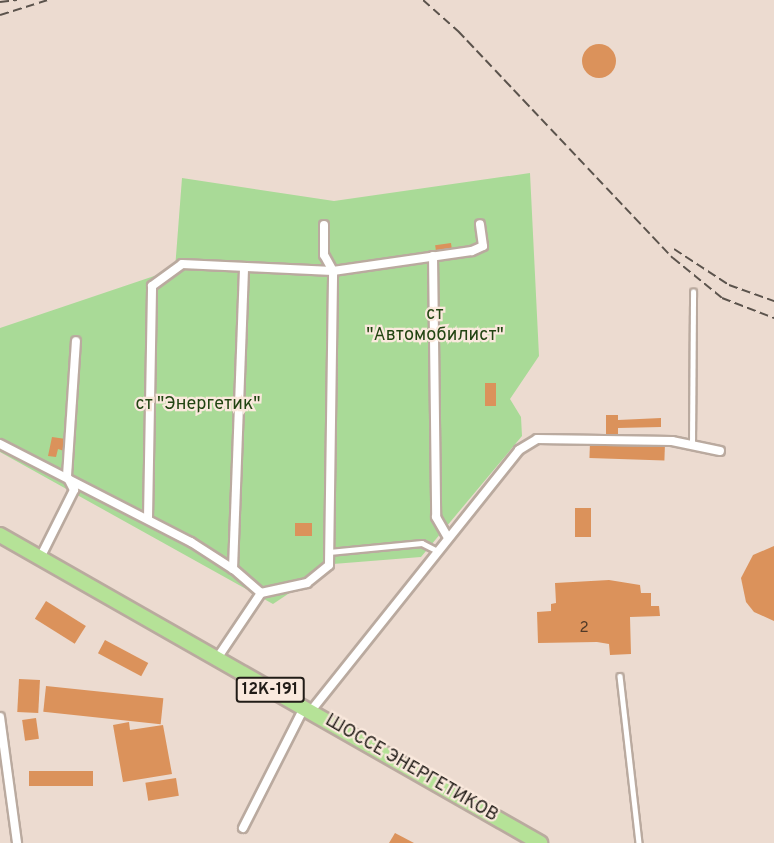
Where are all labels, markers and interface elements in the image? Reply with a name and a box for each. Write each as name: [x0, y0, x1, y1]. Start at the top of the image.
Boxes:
park label: ст "Автомобилист": [366, 305, 504, 348]
park label: ст "Энергетик": [135, 394, 261, 416]
house number: 2: [579, 620, 589, 638]
road number: 12К-191: [236, 677, 304, 703]
street label: ШОССЕ ЭНЕРГЕТИКОВ: [321, 711, 501, 827]

